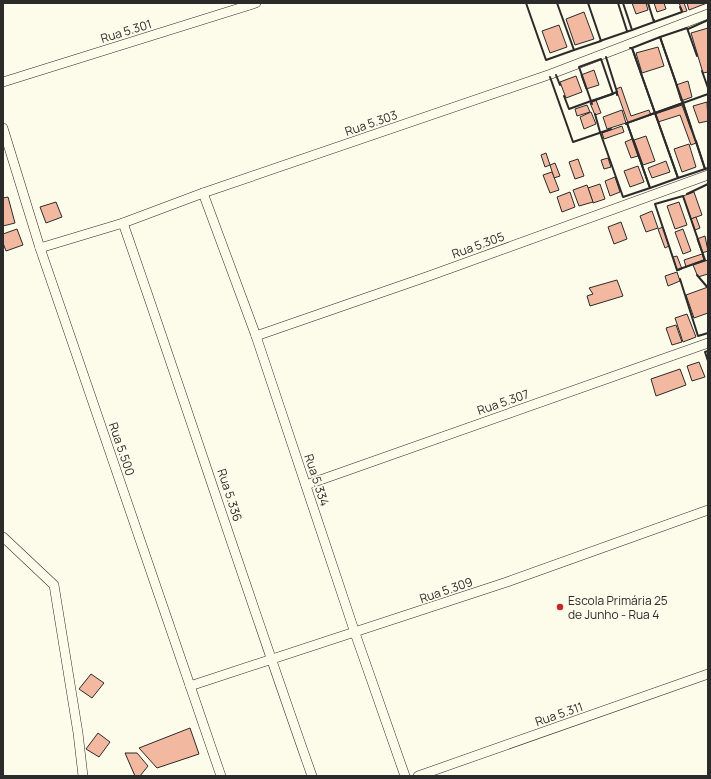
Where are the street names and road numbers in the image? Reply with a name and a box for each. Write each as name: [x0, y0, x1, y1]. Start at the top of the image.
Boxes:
street label: Rua 5.301: [98, 15, 154, 47]
street label: Rua 5.303: [343, 106, 399, 140]
street label: Rua 5.305: [449, 228, 507, 262]
street label: Rua 5.307: [475, 385, 531, 419]
street label: Rua 5.500: [105, 420, 139, 478]
street label: Rua 5.334: [301, 452, 333, 508]
street label: Rua 5.336: [214, 466, 246, 524]
street label: Rua 5.309: [417, 573, 475, 607]
street label: Rua 5.311: [533, 698, 585, 730]

